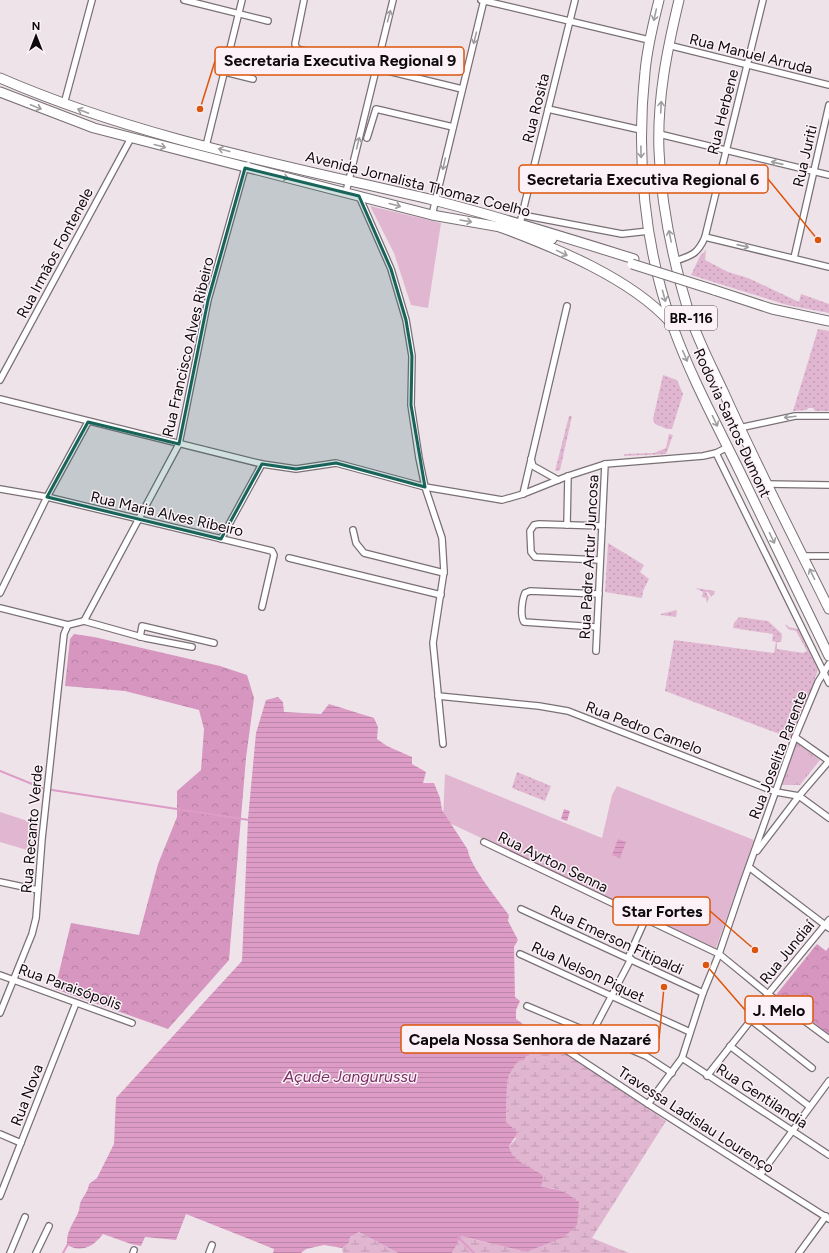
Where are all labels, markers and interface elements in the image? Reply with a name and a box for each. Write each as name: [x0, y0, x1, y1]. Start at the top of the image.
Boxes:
one-way arrow: [651, 8, 659, 21]
one-way arrow: [385, 10, 393, 23]
north arrow: [16, 16, 56, 56]
text: N: [32, 20, 40, 33]
street label: Rua Manuel Arruda: [687, 30, 815, 78]
one-way arrow: [470, 31, 478, 44]
callout: Secretaria Executiva Regional 9: [215, 47, 464, 75]
text: Secretaria Executiva Regional 9: [224, 51, 456, 70]
street label: Rua Herbene: [704, 68, 742, 156]
street label: Rua Rosita: [519, 71, 553, 145]
one-way arrow: [657, 101, 664, 114]
one-way arrow: [30, 103, 42, 111]
one-way arrow: [78, 107, 90, 115]
street label: Rua Juriti: [789, 123, 821, 189]
one-way arrow: [355, 136, 362, 149]
one-way arrow: [153, 142, 166, 150]
one-way arrow: [637, 145, 645, 158]
one-way arrow: [218, 146, 231, 154]
street label: Avenida Jornalista Thomaz Coelho: [304, 147, 533, 221]
one-way arrow: [440, 157, 447, 170]
one-way arrow: [771, 158, 784, 166]
callout: Secretaria Executiva Regional 6: [519, 165, 768, 193]
text: Secretaria Executiva Regional 6: [527, 170, 759, 189]
one-way arrow: [276, 174, 289, 181]
street label: Rua Irmãos Fontenele: [13, 185, 97, 321]
one-way arrow: [388, 202, 401, 209]
one-way arrow: [459, 217, 472, 225]
one-way arrow: [665, 230, 673, 243]
one-way arrow: [736, 243, 749, 251]
one-way arrow: [556, 250, 568, 257]
street label: Rua Francisco Alves Ribeiro: [158, 255, 218, 439]
one-way arrow: [661, 290, 669, 303]
road number: BR-116: [665, 306, 717, 330]
street label: Rodovia Santos Dumont: [690, 346, 775, 501]
one-way arrow: [681, 350, 689, 362]
one-way arrow: [784, 413, 797, 421]
one-way arrow: [712, 415, 719, 427]
street label: Rua Padre Artur Juncosa: [576, 474, 602, 640]
street label: Rua Maria Alves Ribeiro: [89, 488, 246, 540]
one-way arrow: [769, 532, 776, 544]
one-way arrow: [808, 569, 815, 581]
street label: Rua Joselita Parente: [745, 688, 811, 822]
street label: Rua Pedro Camelo: [583, 697, 705, 759]
street label: Rua Recanto Verde: [17, 764, 47, 894]
street label: Rua Ayrton Senna: [495, 828, 611, 896]
callout: Star Fortes: [613, 897, 710, 925]
street label: Rua Emerson Fitipaldi: [548, 901, 686, 979]
text: Star Fortes: [621, 902, 703, 921]
street label: Rua Jundiaí: [756, 915, 819, 988]
street label: Rua Nelson Piquet: [528, 938, 648, 1006]
street label: Rua Paraisópolis: [16, 960, 124, 1014]
callout: J. Melo: [745, 996, 813, 1024]
text: J. Melo: [753, 1001, 805, 1020]
callout: Capela Nossa Senhora de Nazaré: [401, 1025, 659, 1053]
text: Capela Nossa Senhora de Nazaré: [409, 1030, 651, 1049]
street label: Rua Gentilandia: [713, 1060, 811, 1132]
street label: Rua Nova: [7, 1062, 47, 1128]
street label: Travessa Ladislau Lourenço: [615, 1063, 778, 1177]
water label: Açude Jangurussu: [282, 1067, 417, 1086]

